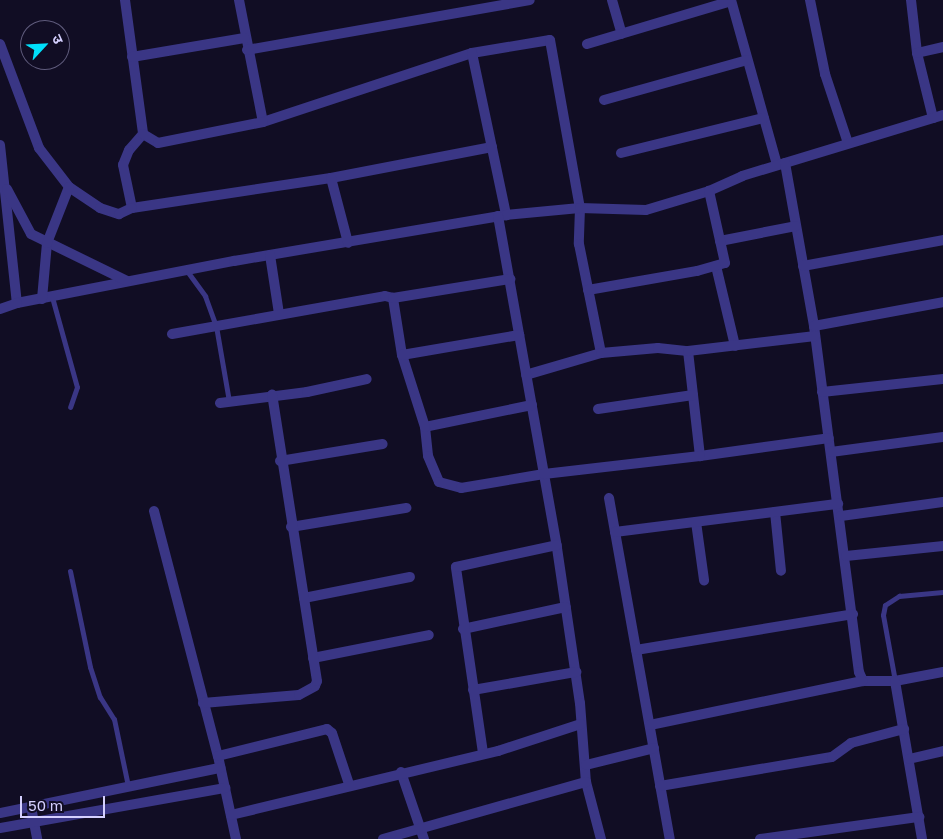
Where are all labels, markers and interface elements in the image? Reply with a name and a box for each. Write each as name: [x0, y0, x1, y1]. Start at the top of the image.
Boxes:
north arrow: [20, 20, 70, 70]
text: उ: [49, 32, 68, 46]
scale bar: [22, 786, 108, 818]
text: 50 m: [28, 796, 63, 814]

